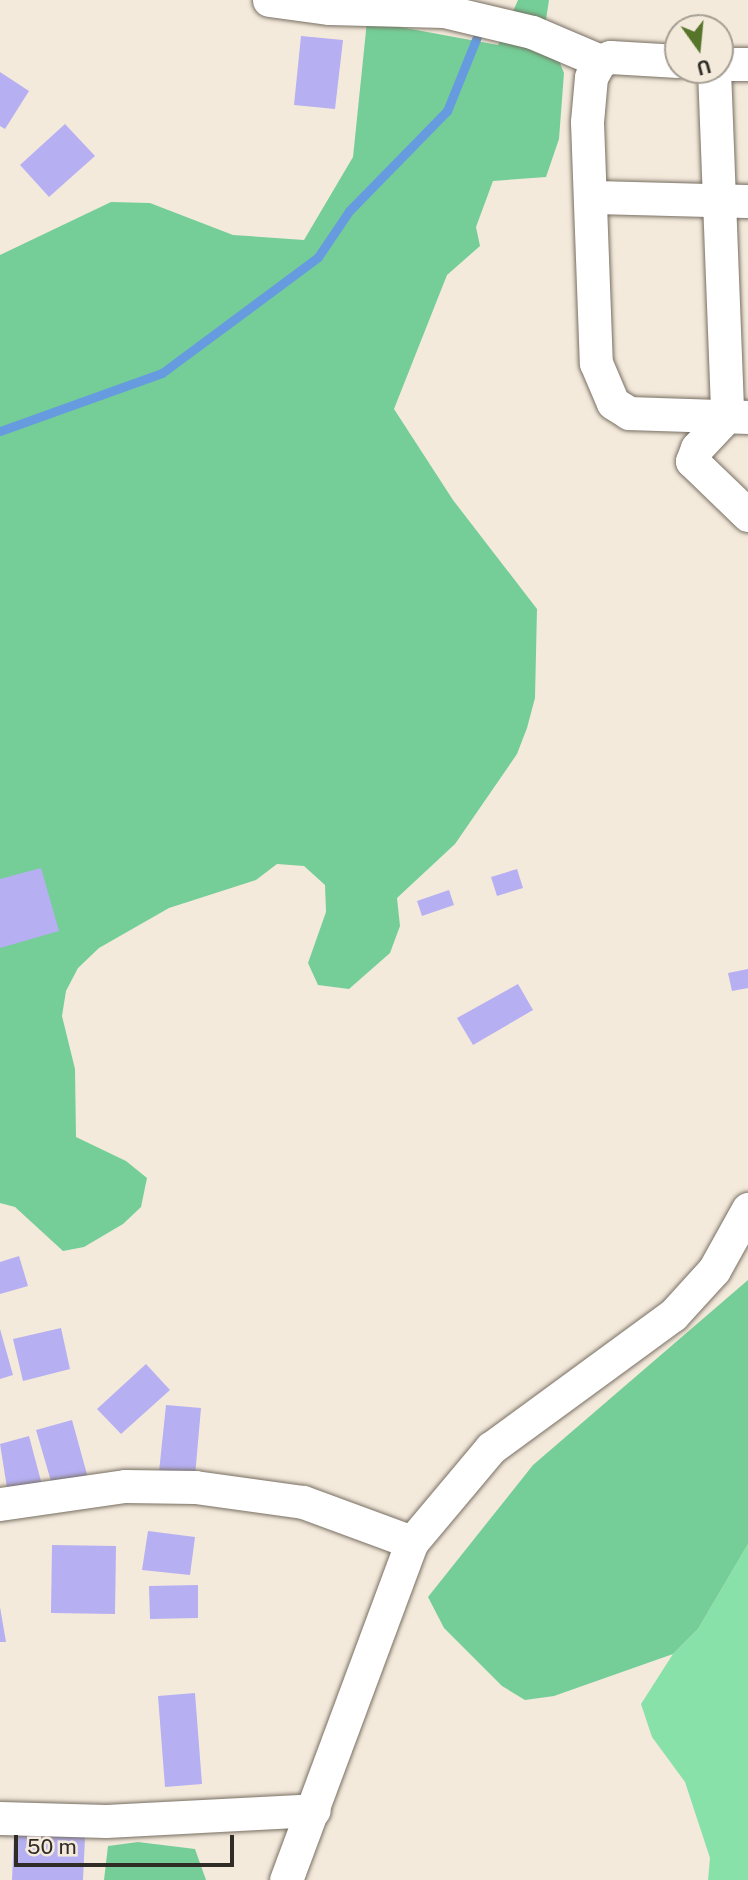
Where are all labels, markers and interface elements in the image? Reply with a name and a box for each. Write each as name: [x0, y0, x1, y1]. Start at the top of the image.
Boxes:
north arrow: [664, 14, 734, 84]
text: U: [694, 55, 713, 80]
scale bar: [18, 1820, 238, 1864]
text: 50 m: [27, 1834, 77, 1859]

